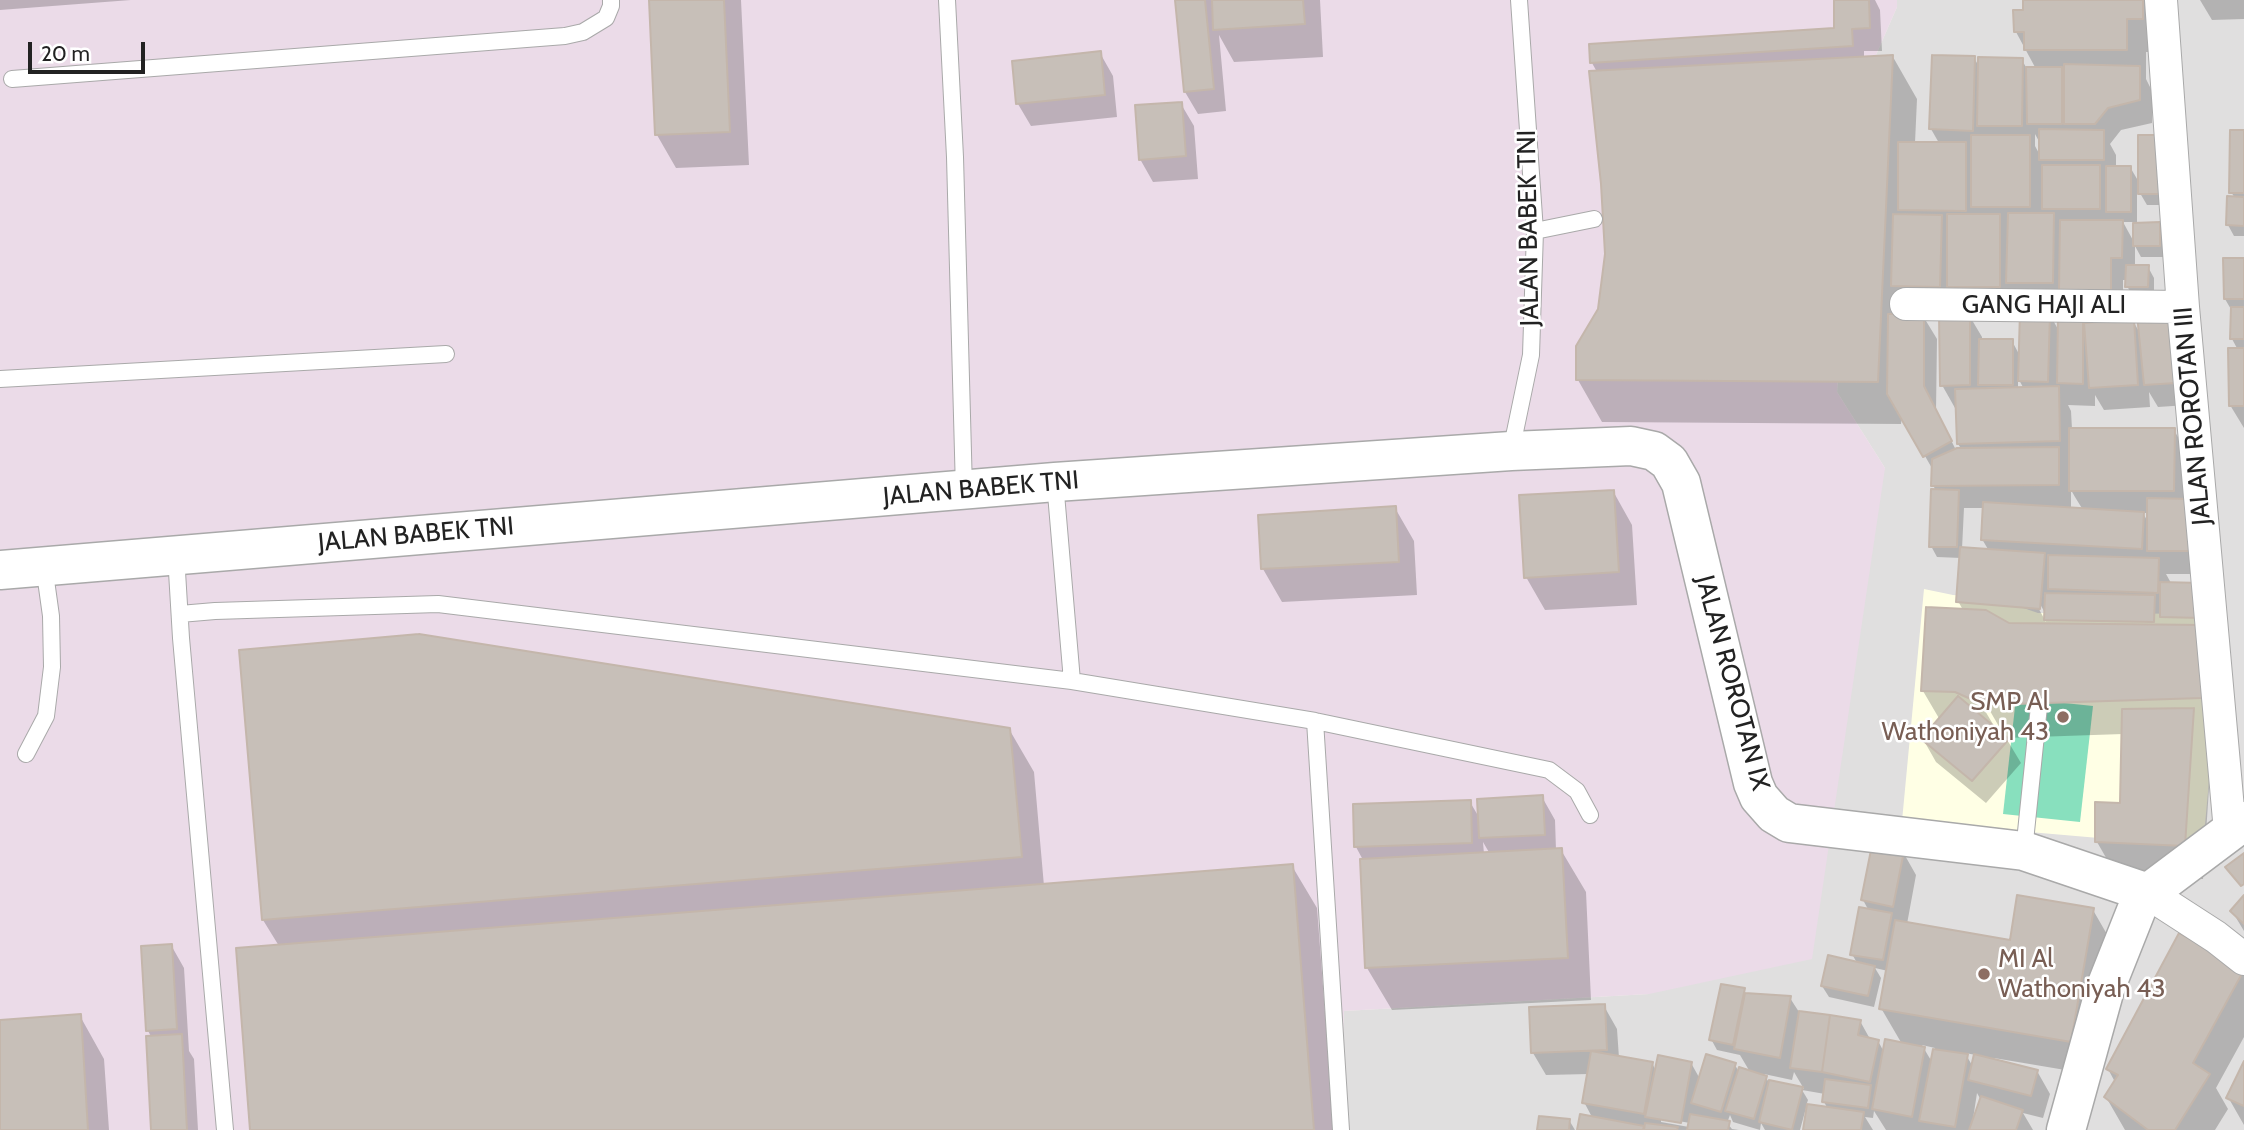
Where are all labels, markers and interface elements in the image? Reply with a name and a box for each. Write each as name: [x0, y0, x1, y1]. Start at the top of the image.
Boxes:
scale bar: [32, 28, 149, 72]
text: 20 m: [41, 41, 90, 66]
street label: JALAN BABEK TNI: [1512, 129, 1546, 327]
street label: GANG HAJI ALI: [1962, 289, 2126, 321]
street label: JALAN ROROTAN III: [2168, 305, 2218, 527]
street label: JALAN BABEK TNI: [882, 465, 1080, 513]
street label: JALAN BABEK TNI: [317, 511, 515, 559]
street label: JALAN ROROTAN IX: [1688, 572, 1776, 794]
place label: SMP Al Wathoniyah 43: [1882, 686, 2049, 748]
marker: SMP Al Wathoniyah 43: [2055, 709, 2071, 725]
place label: MI Al Wathoniyah 43: [1998, 943, 2165, 1004]
marker: MI Al Wathoniyah 43: [1976, 966, 1992, 982]

